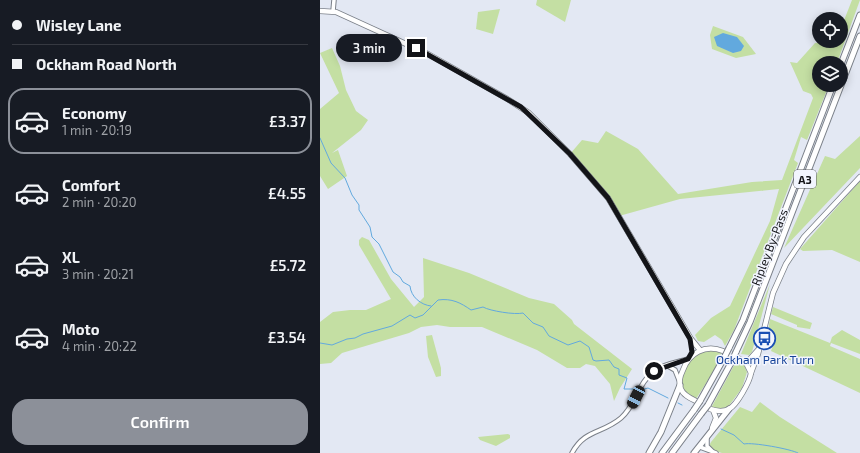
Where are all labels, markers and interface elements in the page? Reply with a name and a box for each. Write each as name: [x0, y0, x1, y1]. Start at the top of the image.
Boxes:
map controls: [812, 12, 848, 92]
button: locate: [812, 12, 848, 48]
text: Wisley Lane: [36, 16, 122, 34]
callout: 3 min: [336, 34, 402, 62]
route end: [407, 39, 425, 57]
text: 3 min: [353, 40, 385, 56]
text: Ockham Road North: [36, 55, 177, 73]
button: layers: [812, 56, 848, 92]
icon: car: [14, 103, 50, 139]
text: Economy: [62, 104, 127, 122]
text: £3.37: [269, 112, 306, 130]
text: 1 min · 20:19: [62, 122, 132, 138]
road number: A3: [794, 170, 816, 188]
icon: car: [14, 175, 50, 211]
text: Comfort: [62, 176, 120, 194]
text: £4.55: [268, 184, 306, 202]
text: 2 min · 20:20: [62, 194, 137, 210]
street label: Ripley By-Pass: [748, 207, 790, 287]
icon: car: [14, 247, 50, 283]
text: XL: [62, 248, 80, 266]
text: £5.72: [270, 256, 306, 274]
text: 3 min · 20:21: [62, 266, 134, 282]
icon: car: [14, 319, 50, 355]
text: Moto: [62, 320, 100, 338]
bus stop icon: Ockham Park Turn: [752, 325, 778, 351]
text: £3.54: [268, 328, 306, 346]
text: 4 min · 20:22: [62, 338, 137, 354]
place label: Ockham Park Turn: [716, 352, 814, 366]
route start: [645, 362, 663, 380]
car: [625, 384, 647, 410]
button: Confirm: [12, 399, 308, 445]

